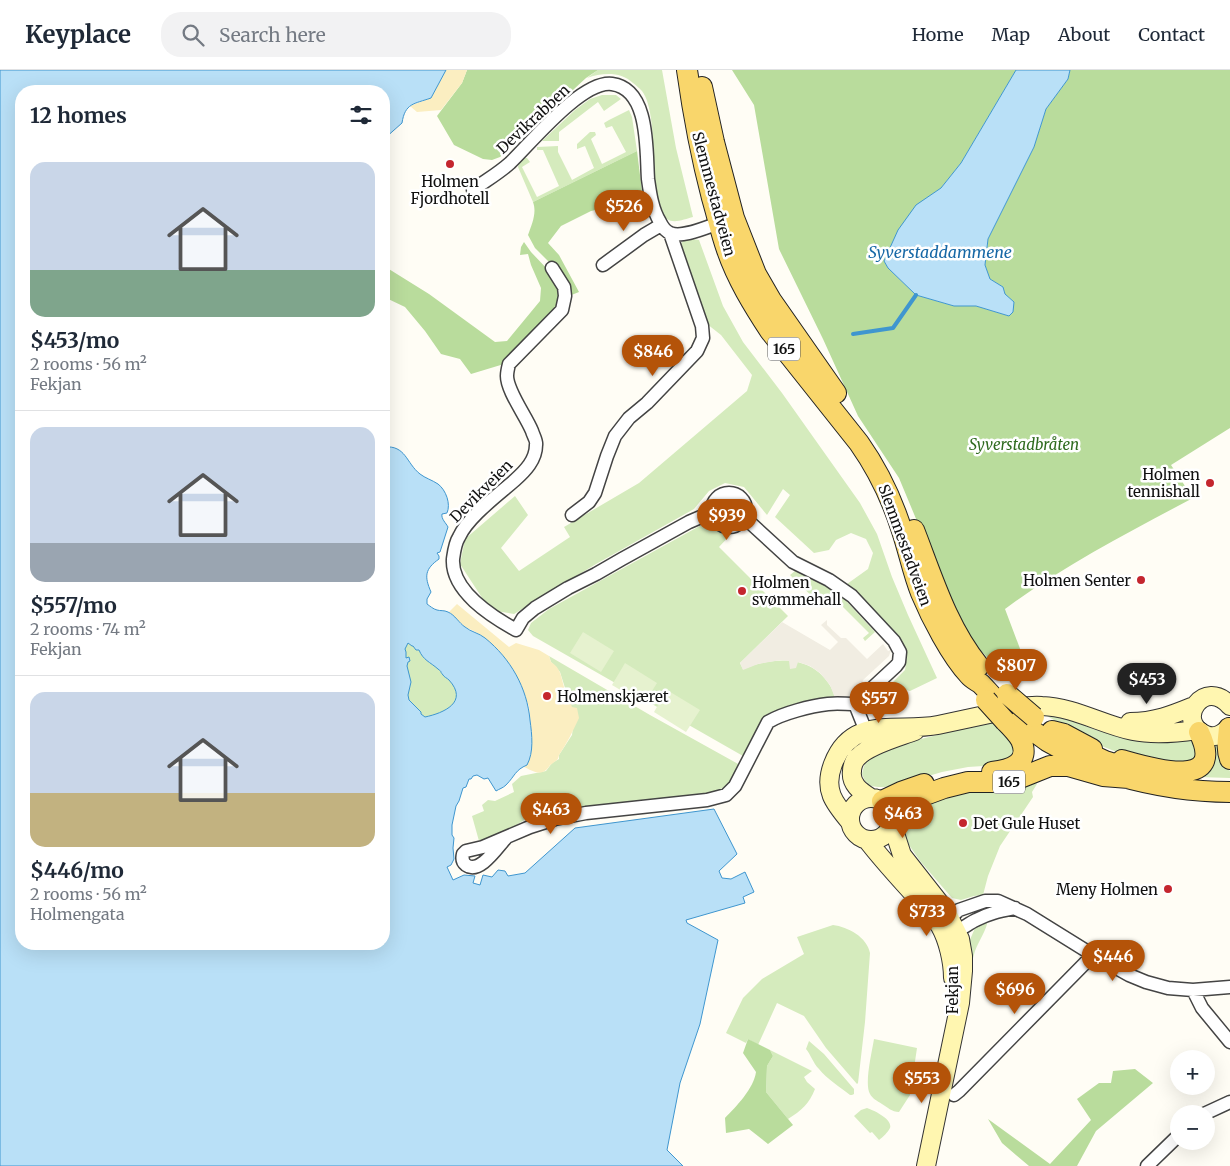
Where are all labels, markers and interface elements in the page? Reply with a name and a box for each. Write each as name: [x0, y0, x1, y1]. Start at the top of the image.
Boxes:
search box: [161, 12, 511, 57]
text: Keyplace: [25, 19, 131, 50]
icon: search: [179, 21, 207, 49]
text: Search here: [219, 23, 326, 47]
text: Home: [912, 23, 964, 46]
text: Map: [992, 23, 1030, 46]
text: About: [1058, 23, 1110, 46]
text: Contact: [1138, 23, 1205, 46]
street label: Devikrabben: [492, 80, 574, 158]
icon: filters: [347, 101, 375, 129]
text: 12 homes: [30, 102, 127, 129]
street label: Slemmestadveien: [688, 130, 740, 258]
marker: Holmen Fjordhotell: [444, 158, 456, 170]
place label: Holmen Fjordhotell: [411, 172, 490, 208]
pin: $526: [594, 190, 654, 232]
icon: home: [158, 194, 248, 284]
text: $526: [605, 196, 643, 216]
water label: Syverstaddammene: [868, 242, 1012, 262]
text: $453/mo: [30, 327, 119, 354]
pin: $846: [623, 334, 683, 377]
road number: 165: [768, 338, 800, 360]
text: $846: [633, 341, 673, 361]
text: 2 rooms · 56 m²: [30, 354, 147, 374]
text: Fekjan: [30, 374, 82, 394]
park label: Syverstadbråten: [969, 435, 1079, 454]
street label: Devikveien: [446, 456, 516, 526]
icon: home: [158, 460, 248, 550]
place label: Holmen tennishall: [1127, 465, 1200, 501]
marker: Holmen tennishall: [1204, 477, 1216, 489]
street label: Slemmestadveien: [874, 482, 936, 609]
pin: $939: [697, 498, 757, 541]
text: $939: [708, 505, 746, 525]
place label: Holmen Senter: [1023, 571, 1131, 590]
place label: Holmen svømmehall: [752, 573, 842, 609]
marker: Holmen Senter: [1135, 574, 1147, 586]
marker: Holmen svømmehall: [736, 585, 748, 597]
text: $557/mo: [30, 592, 117, 619]
text: 2 rooms · 74 m²: [30, 619, 146, 639]
text: Fekjan: [30, 639, 82, 659]
pin: $807: [986, 648, 1046, 691]
text: $807: [996, 655, 1036, 675]
pin: $453: [1117, 662, 1177, 705]
text: $453: [1128, 669, 1166, 689]
pin: $557: [849, 682, 909, 724]
place label: Holmenskjæret: [557, 687, 669, 706]
text: $557: [861, 688, 897, 708]
marker: Holmenskjæret: [541, 690, 553, 702]
icon: home: [158, 725, 248, 815]
road number: 165: [993, 770, 1025, 794]
pin: $463: [521, 792, 581, 835]
pin: $463: [873, 796, 933, 839]
text: $463: [532, 799, 570, 819]
text: $463: [884, 803, 922, 823]
place label: Det Gule Huset: [973, 814, 1080, 833]
marker: Det Gule Huset: [957, 817, 969, 829]
text: $446/mo: [30, 857, 124, 884]
place label: Meny Holmen: [1056, 880, 1158, 899]
marker: Meny Holmen: [1162, 883, 1174, 895]
text: 2 rooms · 56 m²: [30, 884, 147, 904]
pin: $733: [897, 894, 957, 937]
text: $733: [909, 901, 945, 921]
text: Holmengata: [30, 904, 124, 924]
pin: $446: [1083, 940, 1143, 982]
text: $446: [1093, 946, 1133, 966]
street label: Fekjan: [943, 966, 962, 1014]
pin: $696: [985, 972, 1045, 1015]
text: $696: [995, 979, 1035, 999]
map controls: [1170, 1050, 1215, 1150]
button: +: [1170, 1050, 1215, 1095]
pin: $553: [892, 1062, 952, 1104]
text: $553: [904, 1068, 940, 1088]
button: −: [1170, 1105, 1215, 1150]

